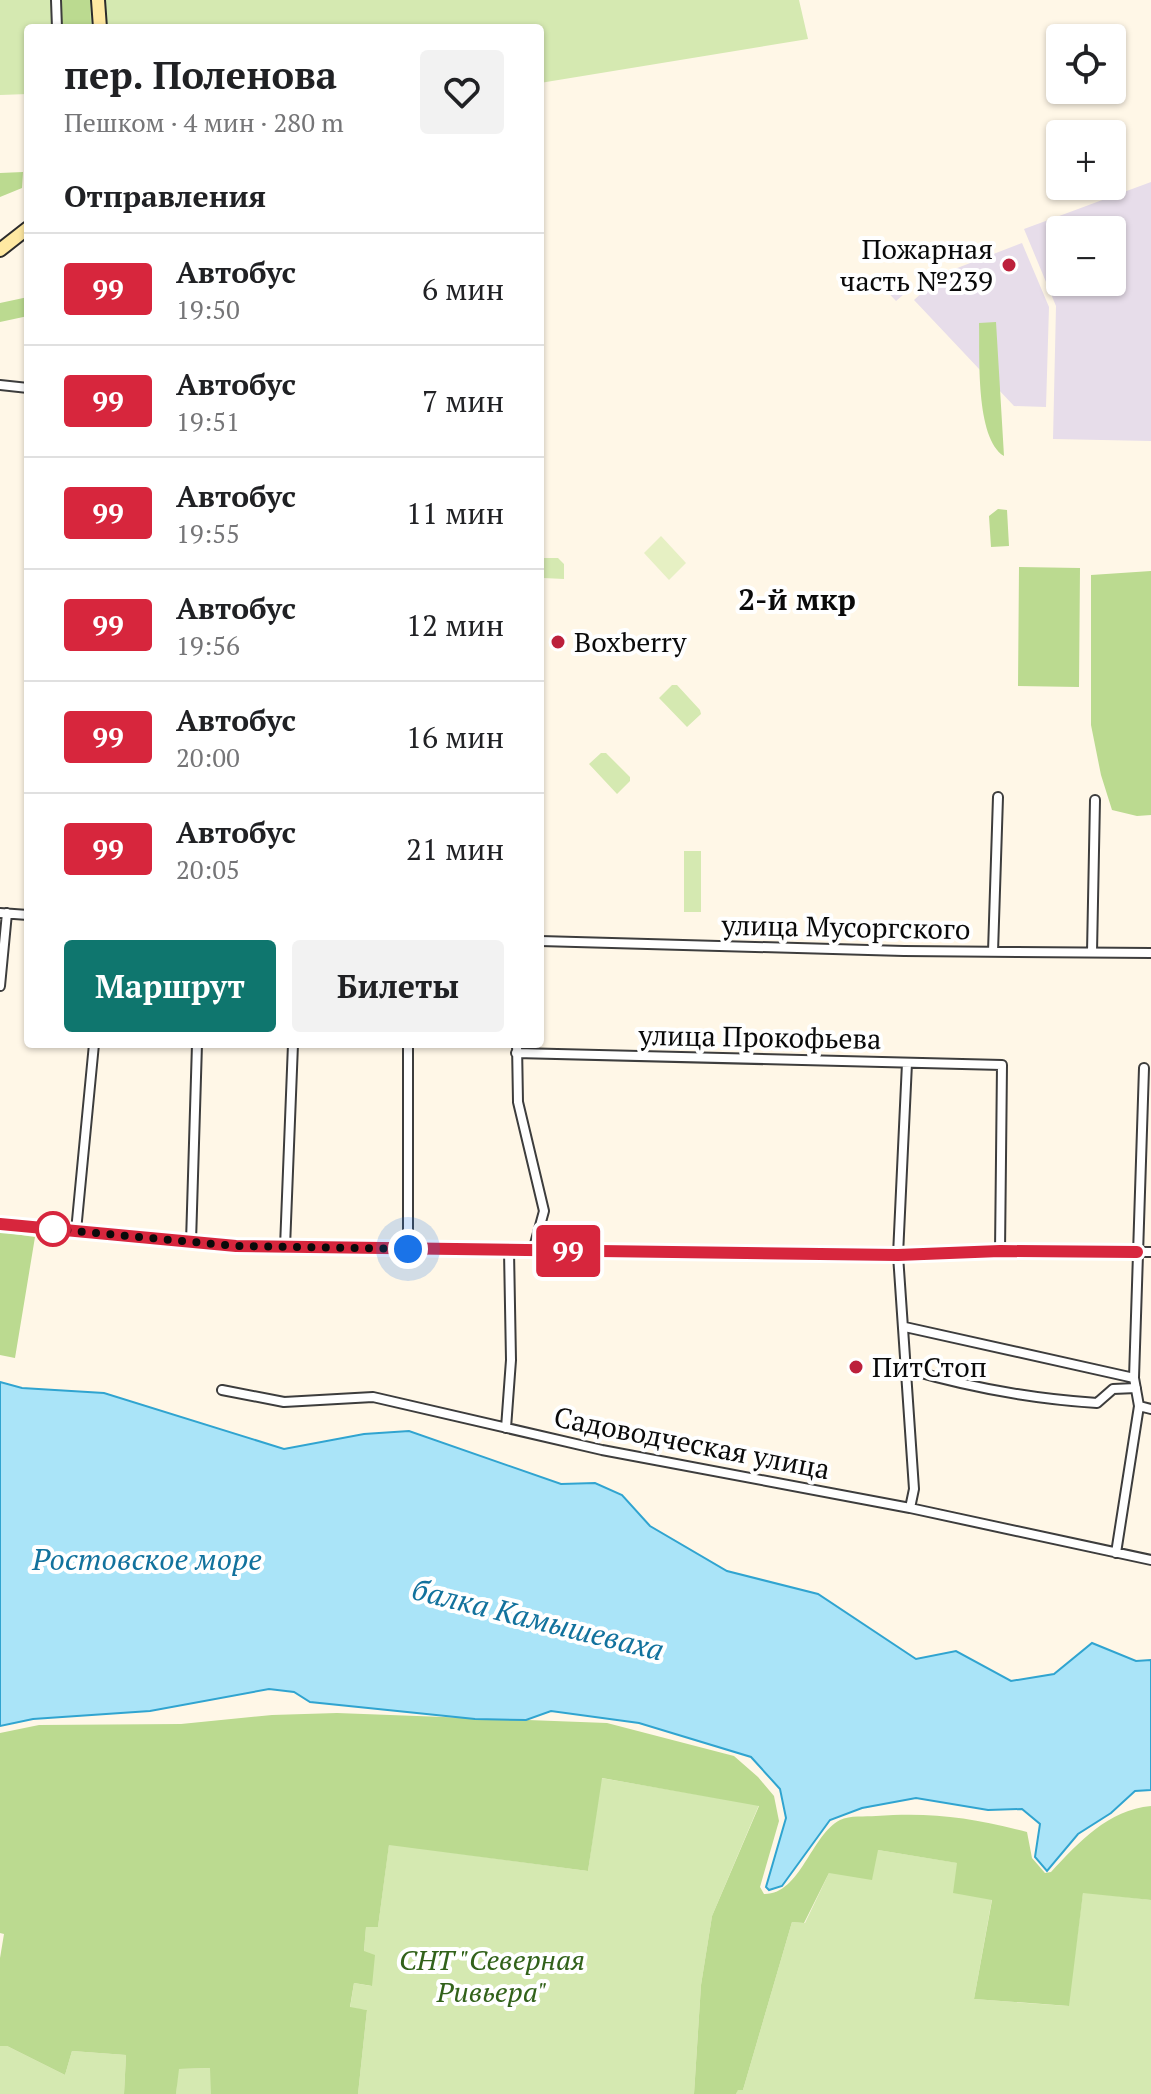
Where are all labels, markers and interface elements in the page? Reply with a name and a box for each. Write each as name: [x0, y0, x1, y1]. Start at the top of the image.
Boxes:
map controls: [1046, 24, 1126, 296]
button: locate: [1046, 24, 1126, 104]
text: пер. Поленова: [64, 50, 337, 100]
button: heart: [420, 50, 504, 134]
text: Пешком · 4 мин · 280 m: [64, 105, 344, 139]
button: +: [1046, 120, 1126, 200]
text: Отправления: [64, 176, 266, 216]
button: −: [1046, 216, 1126, 296]
place label: Пожарная часть №239: [840, 230, 993, 299]
text: Автобус: [176, 252, 296, 292]
marker: Пожарная часть №239: [1000, 256, 1018, 274]
text: 6 мин: [422, 269, 504, 309]
text: 99: [92, 270, 124, 307]
text: 19:50: [176, 292, 240, 326]
text: Автобус: [176, 364, 296, 404]
text: 7 мин: [422, 381, 504, 421]
text: 99: [92, 382, 124, 419]
text: 19:51: [176, 404, 240, 438]
text: Автобус: [176, 476, 296, 516]
text: 11 мин: [406, 493, 504, 533]
text: 99: [92, 494, 124, 531]
text: 19:55: [176, 516, 240, 550]
district label: 2-й мкр: [738, 579, 856, 619]
text: Автобус: [176, 588, 296, 628]
text: 12 мин: [406, 605, 504, 645]
text: 99: [92, 606, 124, 643]
place label: Boxberry: [574, 623, 687, 660]
text: 19:56: [176, 628, 240, 662]
marker: Boxberry: [549, 633, 567, 651]
text: Автобус: [176, 700, 296, 740]
text: 16 мин: [406, 717, 504, 757]
text: 99: [92, 718, 124, 755]
text: 20:00: [176, 740, 240, 774]
text: Автобус: [176, 812, 296, 852]
text: 21 мин: [406, 829, 504, 869]
text: 99: [92, 830, 124, 867]
text: 20:05: [176, 852, 240, 886]
street label: улица Мусоргского: [720, 906, 971, 947]
button: Маршрут: [64, 940, 276, 1032]
button: Билеты: [292, 940, 504, 1032]
street label: улица Прокофьева: [637, 1016, 882, 1057]
unlabelled marker: [36, 1212, 70, 1246]
line badge: 99: [532, 1225, 604, 1277]
your location: [388, 1229, 428, 1269]
text: 99: [552, 1232, 584, 1269]
place label: ПитСтоп: [872, 1348, 987, 1385]
marker: ПитСтоп: [847, 1358, 865, 1376]
street label: Садоводческая улица: [551, 1398, 833, 1487]
water label: Ростовское море: [31, 1539, 262, 1579]
water label: балка Камышеваха: [408, 1568, 668, 1670]
park label: СНТ "Северная Ривьера": [399, 1941, 585, 2010]

